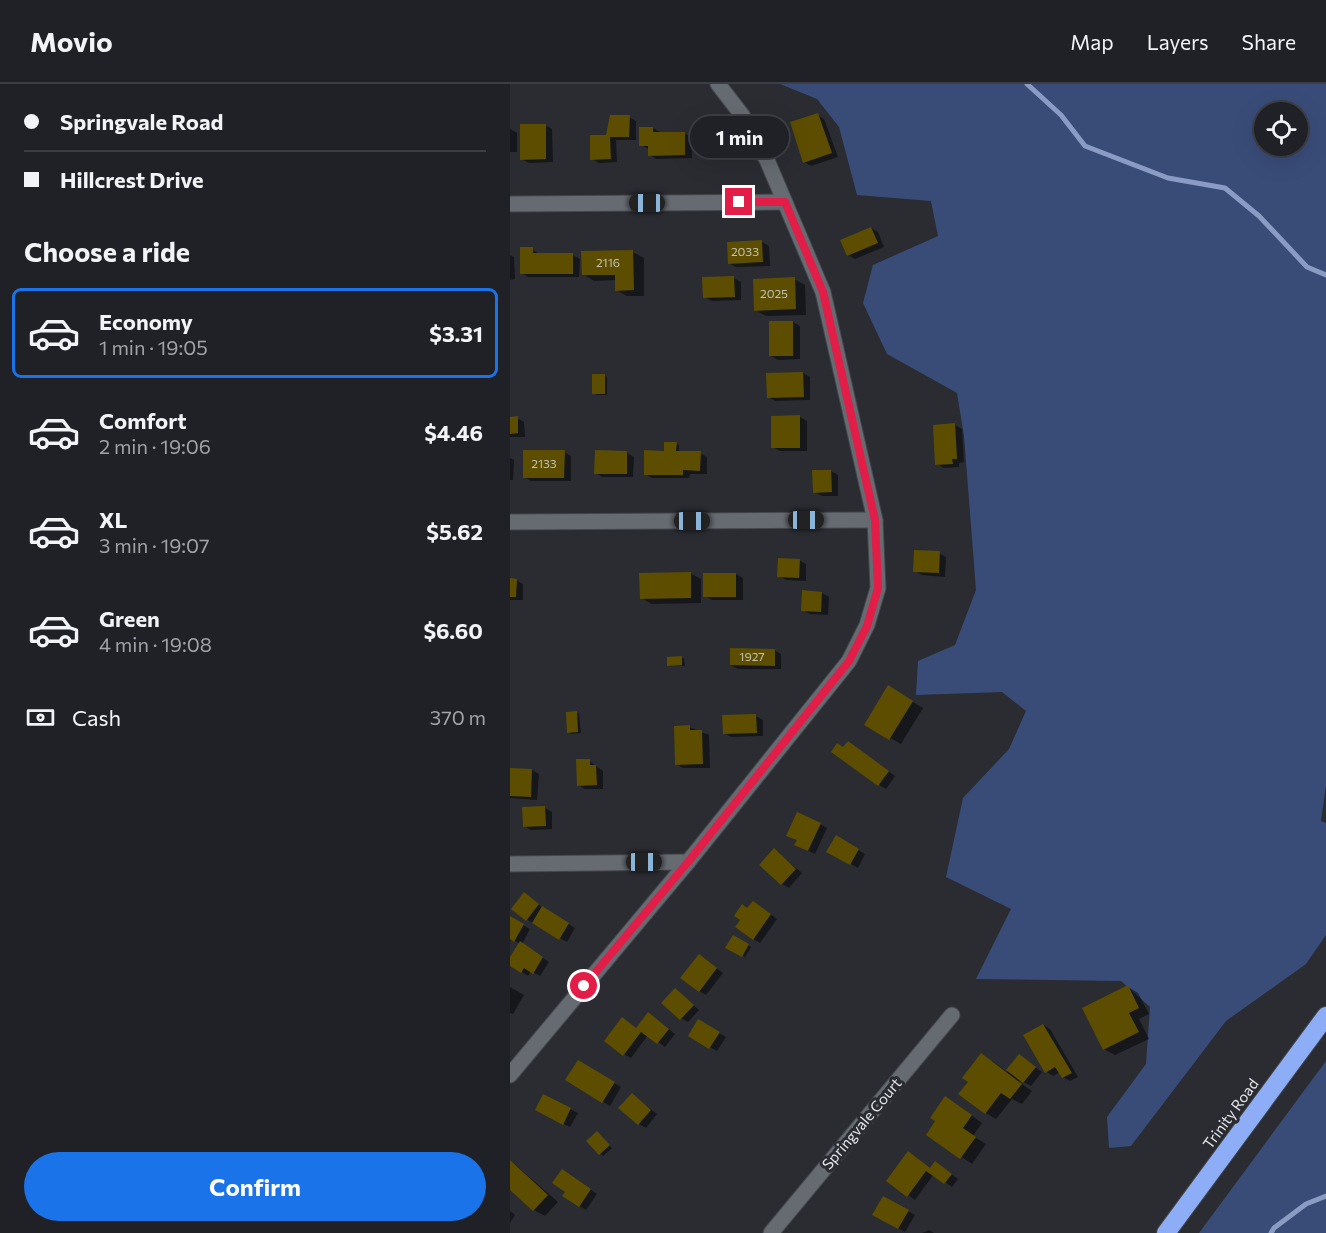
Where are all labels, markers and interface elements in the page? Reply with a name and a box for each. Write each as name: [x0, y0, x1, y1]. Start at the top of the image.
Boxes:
text: Movio: [30, 24, 113, 58]
text: Map: [1070, 29, 1114, 54]
text: Layers: [1147, 29, 1209, 54]
text: Share: [1242, 29, 1296, 54]
map controls: [1254, 102, 1308, 156]
button: locate: [1254, 102, 1308, 156]
text: Springvale Road: [60, 108, 223, 135]
callout: 1 min: [690, 115, 788, 157]
text: 1 min: [716, 125, 763, 149]
text: Hillcrest Drive: [60, 166, 204, 193]
route end: [725, 188, 752, 215]
car: [629, 194, 665, 212]
text: Choose a ride: [24, 235, 190, 268]
house number: 2033: [731, 244, 759, 258]
house number: 2116: [596, 255, 620, 269]
house number: 2025: [760, 286, 788, 300]
icon: car: [27, 306, 81, 360]
text: Economy: [99, 308, 193, 335]
text: $3.31: [429, 320, 483, 347]
text: 1 min · 19:05: [99, 335, 208, 359]
icon: car: [27, 405, 81, 459]
text: Comfort: [99, 407, 187, 434]
text: $4.46: [424, 419, 483, 446]
text: 2 min · 19:06: [99, 434, 211, 458]
house number: 2133: [531, 456, 557, 470]
icon: car: [27, 504, 81, 558]
text: XL: [99, 506, 127, 533]
car: [788, 511, 824, 529]
car: [674, 512, 710, 530]
text: $5.62: [426, 518, 483, 545]
text: 3 min · 19:07: [99, 533, 210, 557]
icon: car: [27, 603, 81, 657]
text: Green: [99, 605, 160, 632]
text: $6.60: [423, 617, 483, 644]
text: 4 min · 19:08: [99, 632, 212, 656]
house number: 1927: [739, 649, 765, 663]
icon: cash: [24, 701, 57, 734]
text: Cash: [72, 704, 121, 731]
text: 370 m: [430, 705, 486, 729]
car: [626, 853, 662, 871]
route start: [570, 972, 597, 999]
street label: Springvale Court: [818, 1074, 905, 1173]
street label: Trinity Road: [1199, 1075, 1262, 1152]
button: Confirm: [24, 1152, 486, 1221]

